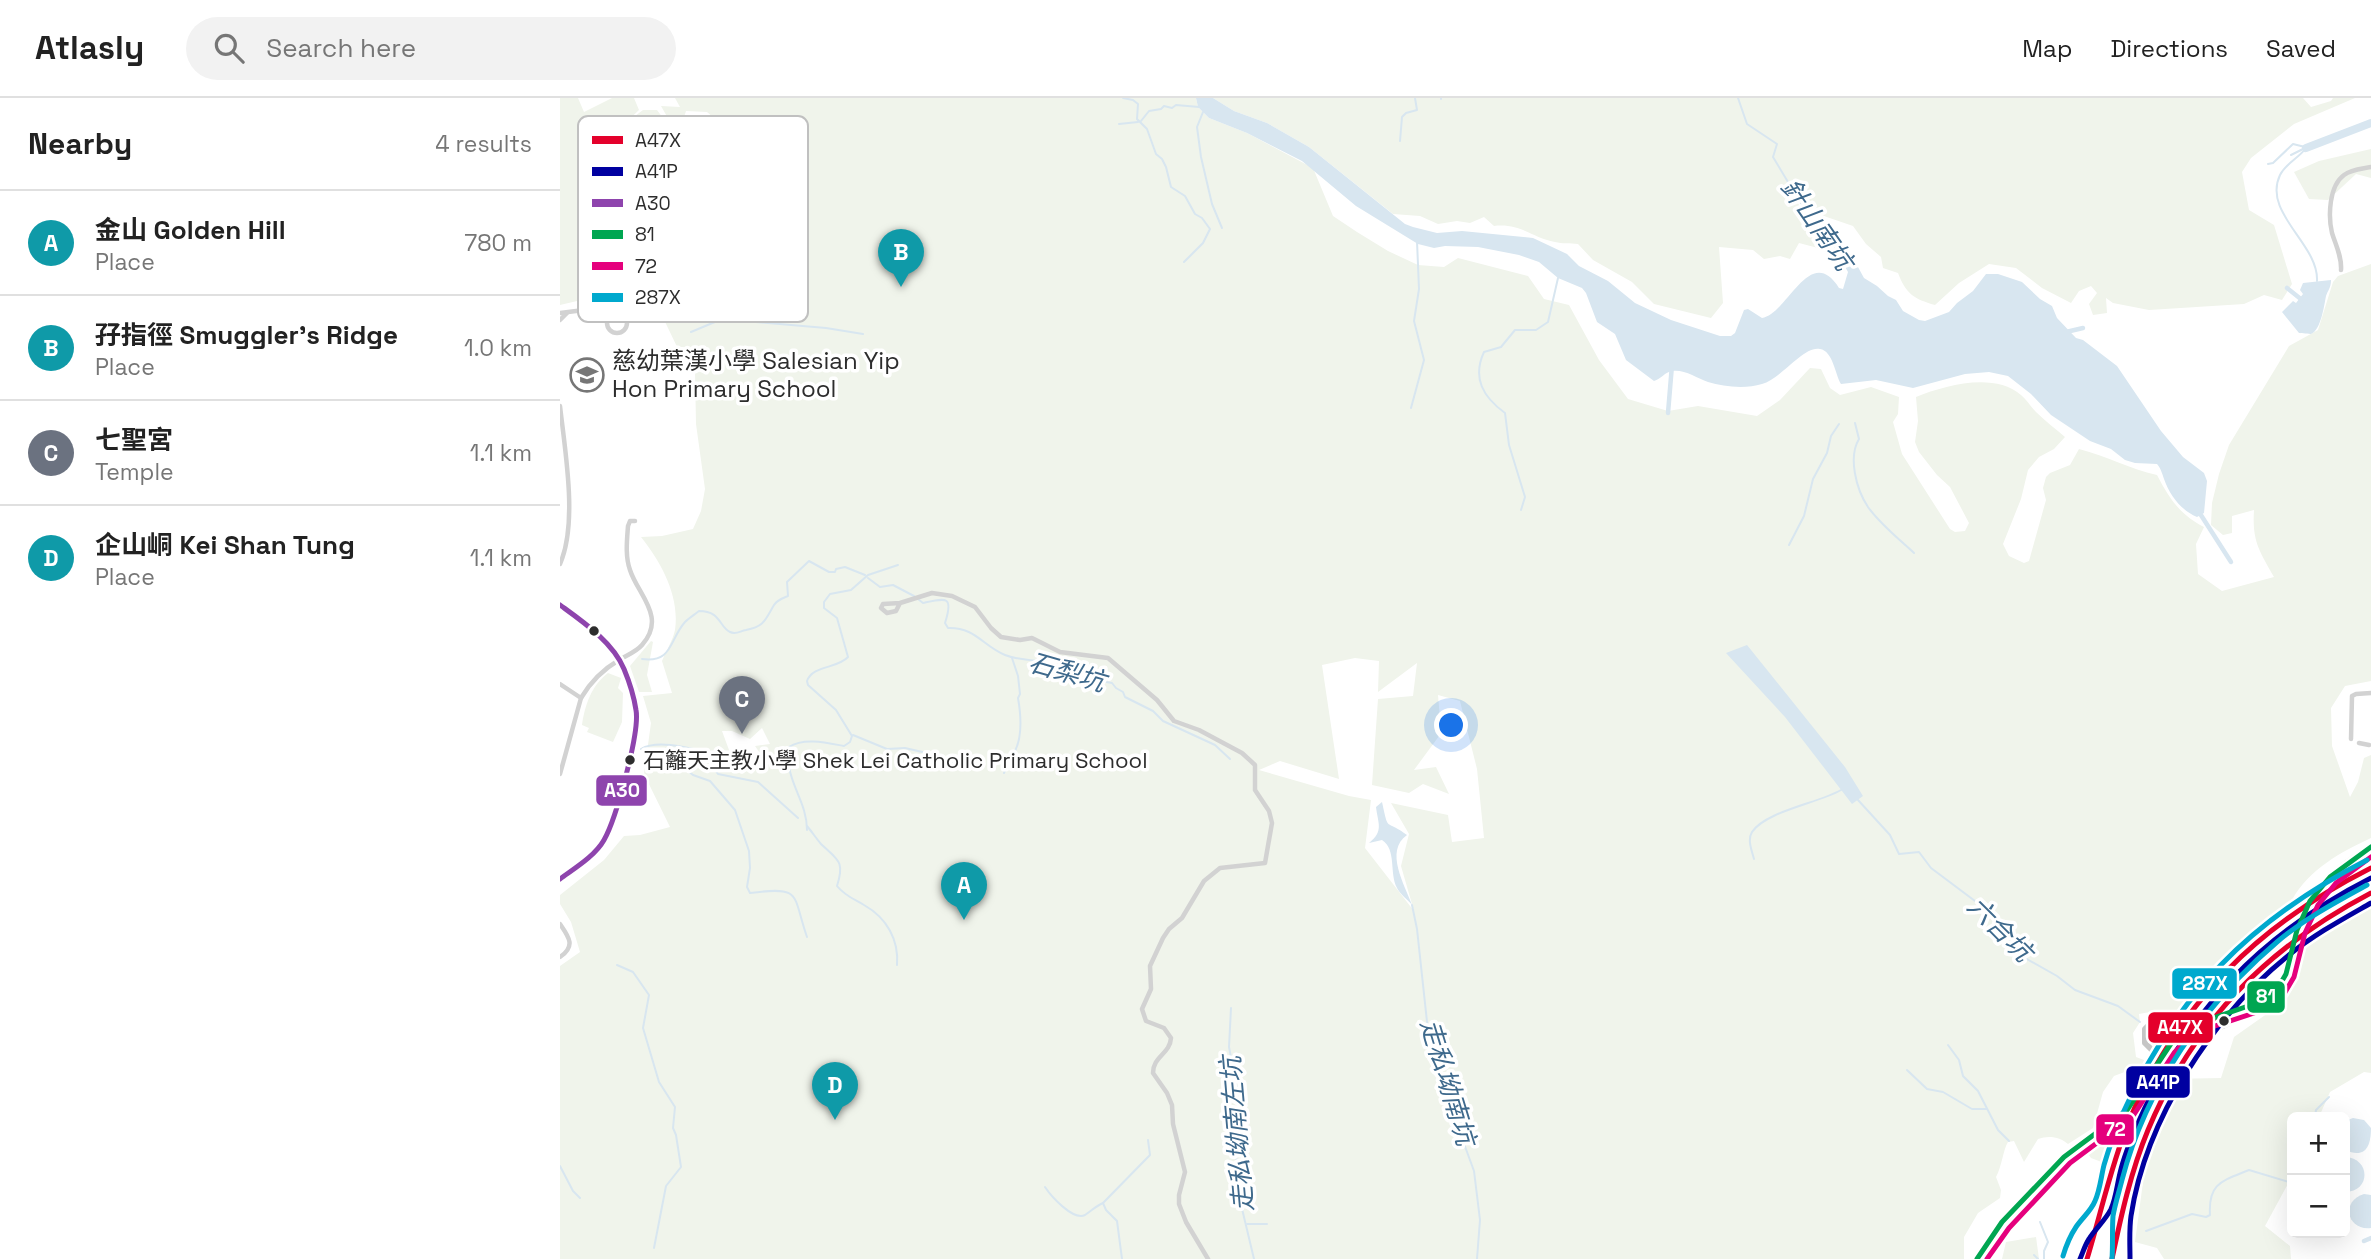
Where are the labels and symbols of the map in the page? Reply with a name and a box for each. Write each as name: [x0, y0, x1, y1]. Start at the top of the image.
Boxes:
legend: [578, 116, 808, 322]
text: A47X: [635, 128, 681, 153]
text: A41P: [635, 159, 678, 184]
water label: 針山南坑: [1773, 172, 1863, 280]
text: A30: [635, 191, 671, 216]
text: 81: [635, 222, 655, 247]
pin: B: [878, 229, 924, 287]
text: 72: [635, 254, 657, 279]
text: 287X: [635, 285, 681, 310]
place label: 慈幼葉漢小學 Salesian Yip Hon Primary School: [612, 345, 900, 404]
school or university icon: 慈幼葉漢小學 Salesian Yip Hon Primary School: [568, 356, 606, 394]
unlabelled marker: [587, 624, 601, 638]
water label: 石梨坑: [1025, 645, 1113, 700]
pin: C: [719, 676, 765, 734]
your location: [1434, 708, 1468, 742]
place label: 石籬天主教小學 Shek Lei Catholic Primary School: [643, 746, 1148, 774]
marker: 石籬天主教小學 Shek Lei Catholic Primary School: [623, 753, 637, 767]
line badge: A30: [595, 774, 648, 807]
text: A30: [604, 778, 640, 803]
pin: A: [941, 862, 987, 920]
water label: 六合坑: [1960, 889, 2042, 971]
line badge: 287X: [2171, 967, 2238, 1000]
text: 287X: [2182, 971, 2228, 996]
line badge: 81: [2246, 980, 2286, 1014]
text: 81: [2256, 984, 2276, 1009]
line badge: A47X: [2147, 1011, 2214, 1044]
unlabelled marker: [2217, 1014, 2231, 1028]
water label: 走私坳南坑: [1413, 1015, 1484, 1153]
text: A47X: [2157, 1015, 2203, 1040]
water label: 走私坳南左坑: [1213, 1051, 1261, 1213]
pin: D: [812, 1062, 858, 1120]
line badge: A41P: [2125, 1065, 2191, 1099]
text: A41P: [2136, 1070, 2180, 1095]
line badge: 72: [2095, 1113, 2135, 1146]
text: 72: [2104, 1117, 2126, 1142]

